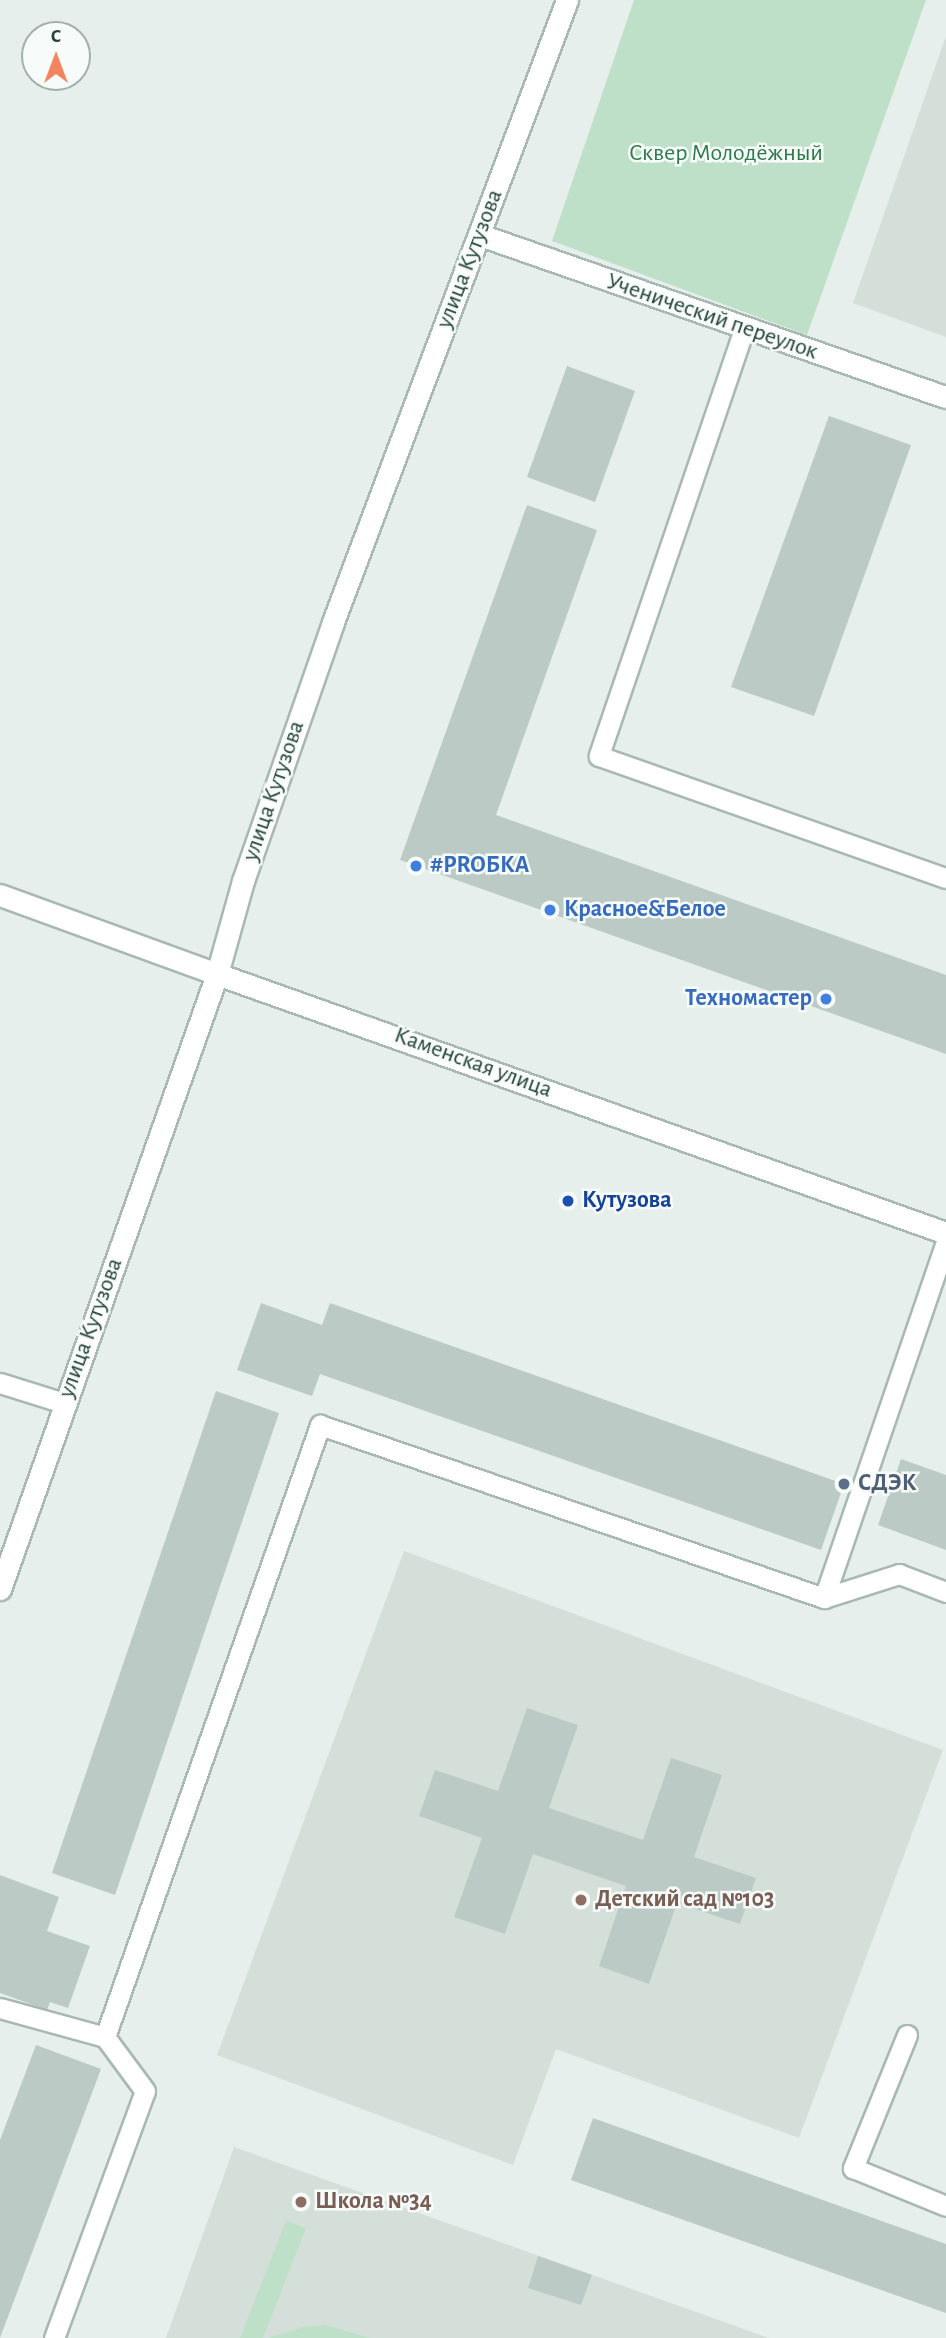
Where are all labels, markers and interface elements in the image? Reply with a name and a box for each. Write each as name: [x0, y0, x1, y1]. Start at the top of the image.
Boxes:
north arrow: [21, 21, 91, 91]
text: С: [51, 27, 61, 46]
park label: Сквер Молодёжный: [629, 140, 823, 168]
street label: улица Кутузова: [430, 185, 510, 333]
street label: Ученический переулок: [603, 267, 821, 367]
street label: улица Кутузова: [237, 717, 311, 865]
place label: #PROБКА: [430, 852, 529, 880]
marker: #PROБКА: [408, 858, 424, 874]
place label: Красное&Белое: [564, 896, 726, 924]
marker: Красное&Белое: [542, 902, 558, 918]
place label: Техномастер: [685, 985, 812, 1013]
marker: Техномастер: [818, 991, 834, 1007]
street label: Каменская улица: [390, 1021, 556, 1105]
place label: Кутузова: [582, 1187, 672, 1215]
marker: Кутузова: [560, 1193, 576, 1209]
street label: улица Кутузова: [52, 1254, 130, 1402]
place label: СДЭК: [858, 1470, 916, 1498]
marker: СДЭК: [836, 1476, 852, 1492]
place label: Детский сад №103: [595, 1886, 774, 1914]
marker: Детский сад №103: [573, 1892, 589, 1908]
place label: Школа №34: [315, 2188, 432, 2216]
marker: Школа №34: [293, 2194, 309, 2210]

